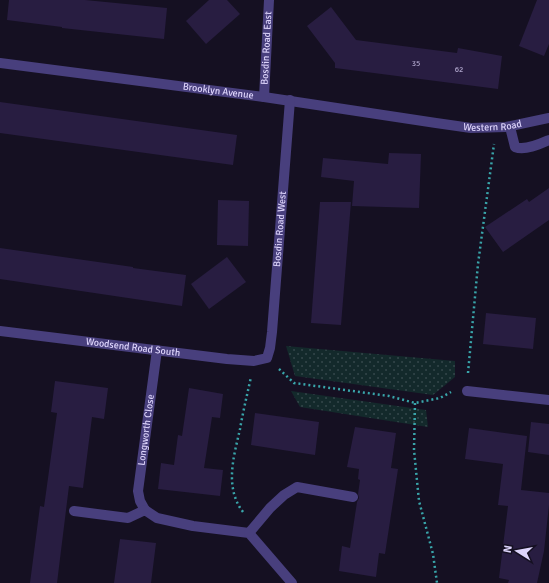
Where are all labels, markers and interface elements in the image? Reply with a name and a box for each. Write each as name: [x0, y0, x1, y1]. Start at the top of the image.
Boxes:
street label: Bosdin Road East: [259, 11, 274, 85]
house number: 35: [412, 58, 420, 68]
house number: 62: [455, 64, 463, 74]
street label: Brooklyn Avenue: [182, 81, 254, 102]
street label: Western Road: [462, 118, 523, 134]
street label: Bosdin Road West: [271, 190, 289, 267]
street label: Woodsend Road South: [85, 336, 181, 359]
street label: Longworth Close: [135, 394, 157, 466]
north arrow: [497, 531, 537, 571]
text: N: [501, 544, 515, 554]

